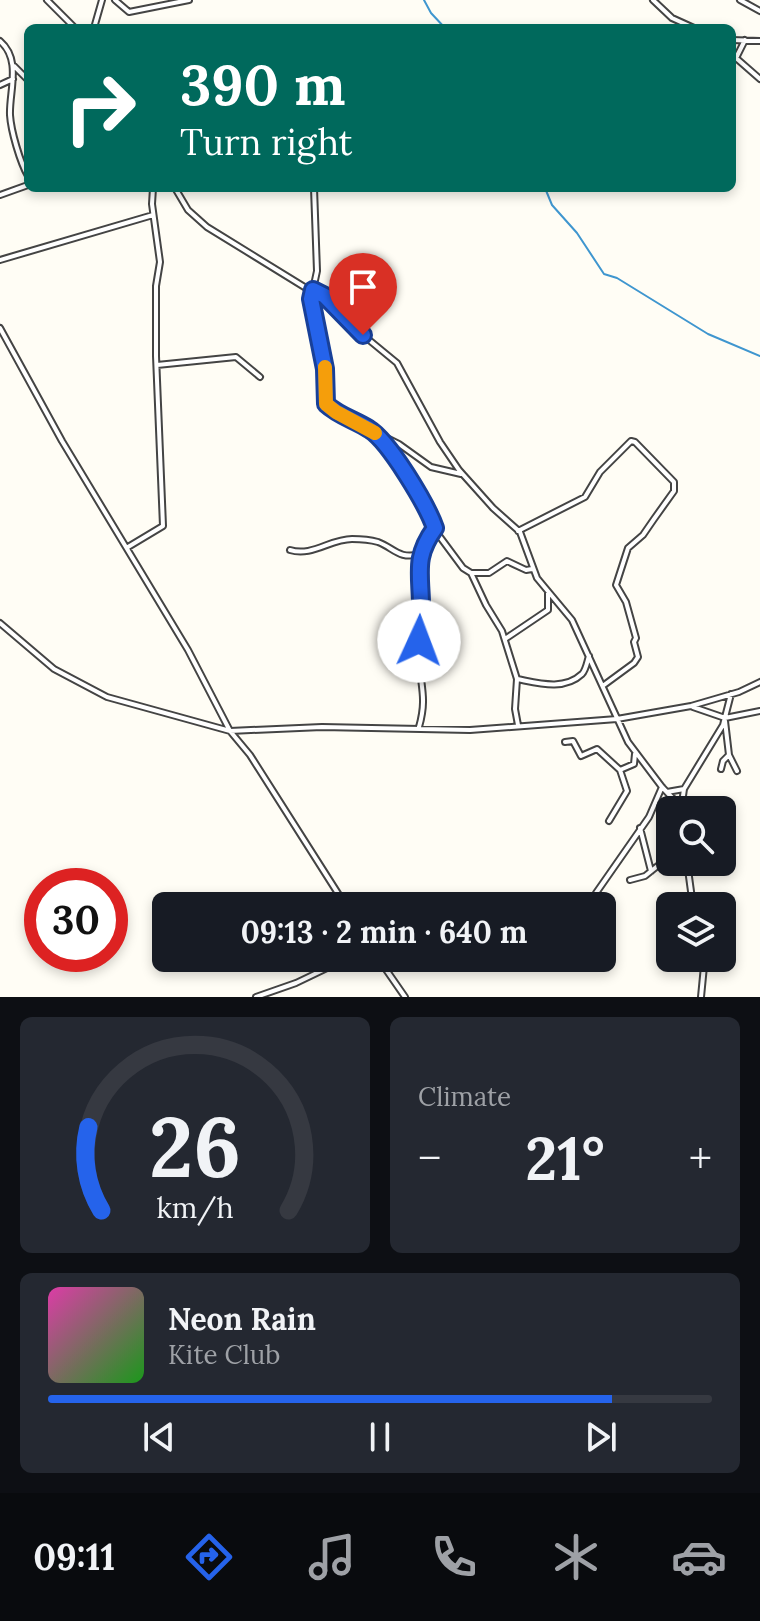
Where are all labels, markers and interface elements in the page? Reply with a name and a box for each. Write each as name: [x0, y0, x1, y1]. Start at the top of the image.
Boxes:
text: 390 m: [180, 49, 345, 120]
icon: right: [48, 56, 152, 160]
text: Turn right: [180, 119, 353, 165]
pin: [329, 253, 397, 335]
icon: arrive: [341, 265, 385, 309]
position arrow: [377, 599, 461, 683]
map controls: [656, 796, 736, 972]
button: search: [656, 796, 736, 876]
speed limit sign: 30: [24, 868, 128, 972]
button: layers: [656, 892, 736, 972]
text: 09:13 · 2 min · 640 m: [241, 913, 527, 951]
text: Climate: [418, 1080, 511, 1113]
text: 26: [149, 1093, 241, 1200]
text: 21°: [525, 1120, 605, 1196]
text: −: [418, 1130, 441, 1186]
text: +: [689, 1130, 712, 1186]
text: km/h: [156, 1189, 234, 1226]
text: Neon Rain: [168, 1300, 316, 1338]
text: Kite Club: [168, 1338, 280, 1371]
icon: previous: [137, 1415, 181, 1459]
icon: pause: [358, 1415, 402, 1459]
icon: next: [579, 1415, 623, 1459]
icon: directions: [181, 1529, 237, 1585]
icon: music: [304, 1529, 360, 1585]
icon: phone: [426, 1529, 482, 1585]
icon: climate: [548, 1529, 604, 1585]
icon: car: [671, 1529, 727, 1585]
text: 09:11: [33, 1534, 115, 1580]

